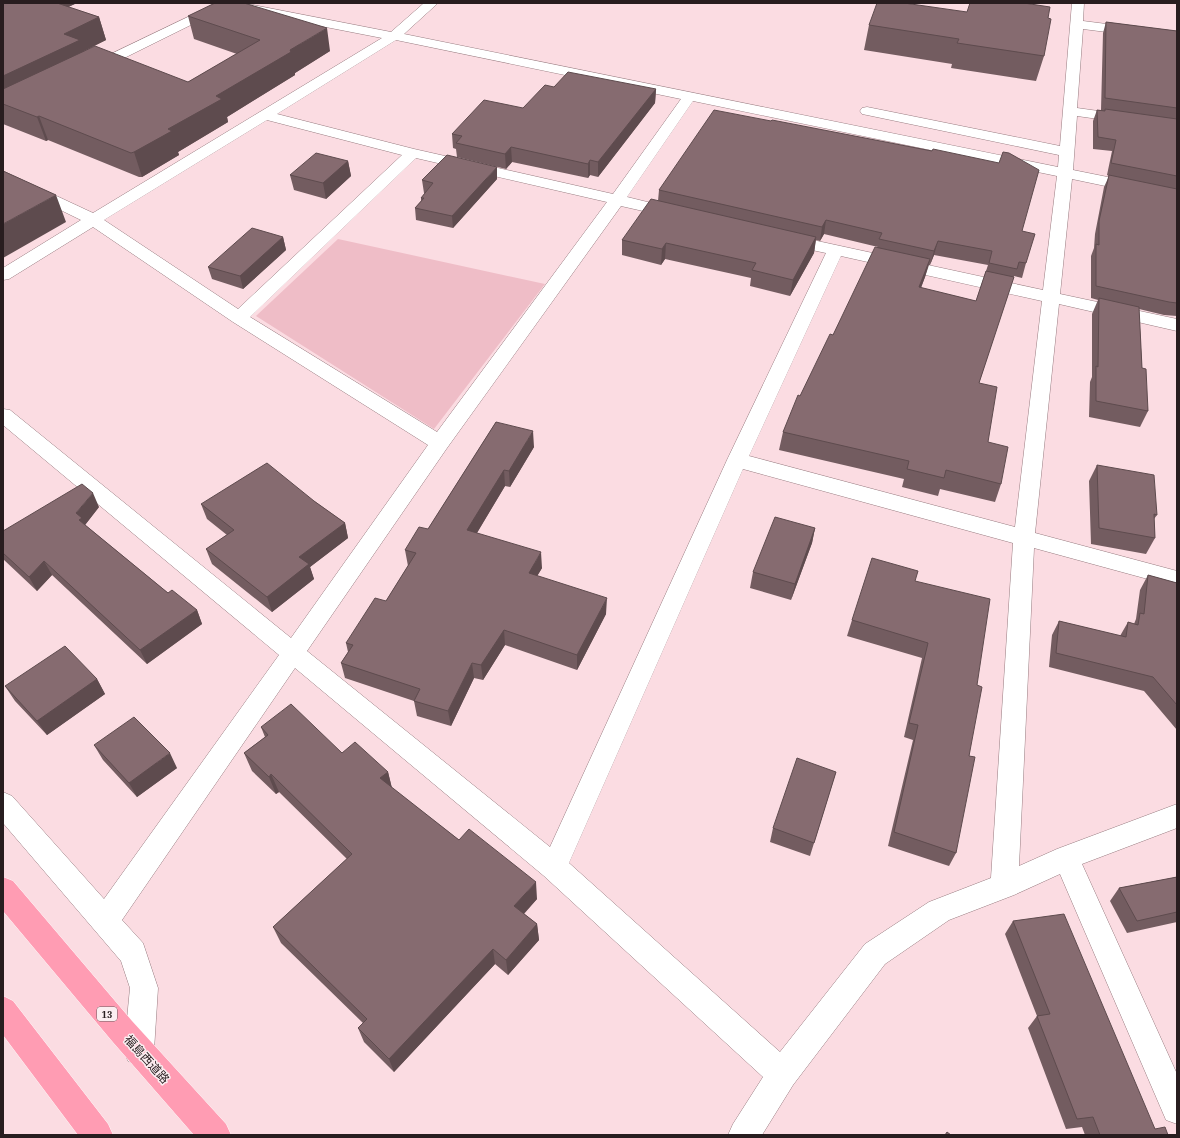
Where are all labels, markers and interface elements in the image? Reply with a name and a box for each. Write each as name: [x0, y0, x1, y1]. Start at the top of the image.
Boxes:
road number: 13: [97, 1007, 117, 1021]
street label: 福島西道路: [121, 1032, 173, 1086]

